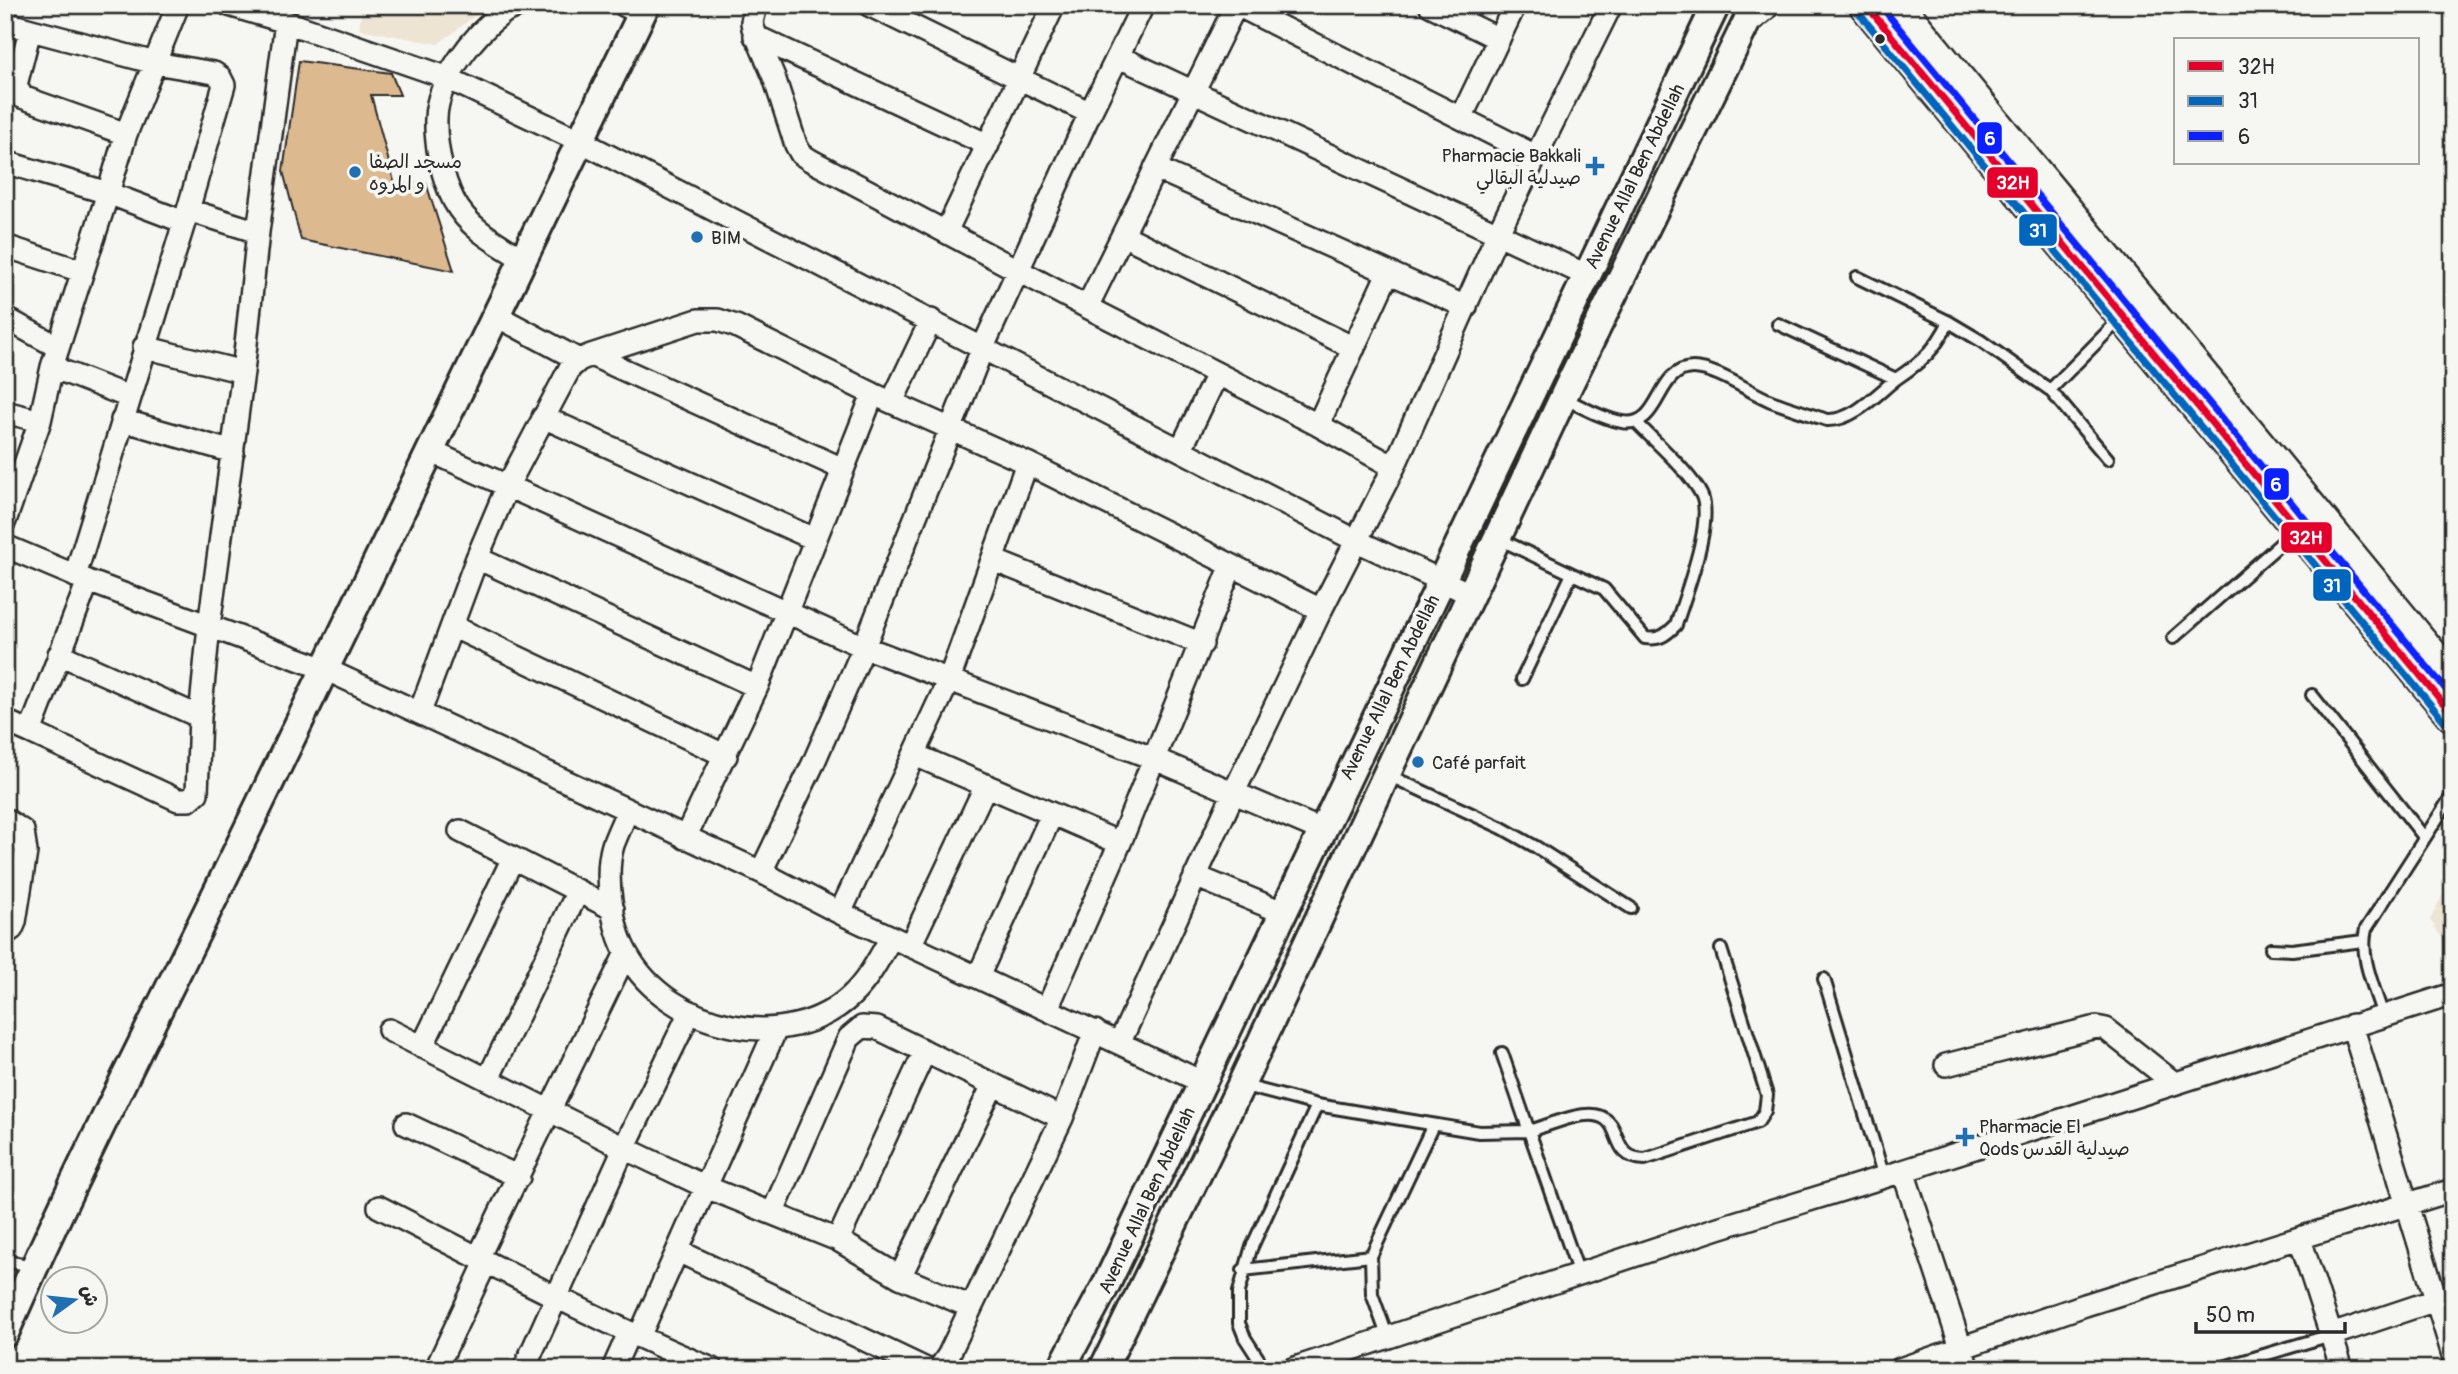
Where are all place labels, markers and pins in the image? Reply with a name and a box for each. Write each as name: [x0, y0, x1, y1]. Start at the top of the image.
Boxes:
unlabelled marker: [1873, 32, 1887, 46]
place label: Pharmacie Bakkali صيدلية البقالي: [1442, 144, 1581, 194]
place label: مسجد الصفا و المروه: [369, 150, 462, 196]
marker: Pharmacie Bakkali صيدلية البقالي: [1587, 158, 1603, 174]
marker: مسجد الصفا و المروه: [347, 164, 363, 180]
place label: BIM: [711, 226, 741, 250]
marker: BIM: [689, 229, 705, 245]
place label: Café parfait: [1432, 751, 1526, 775]
marker: Café parfait: [1410, 754, 1426, 770]
place label: Pharmacie El Qods صيدلية القدس: [1979, 1115, 2130, 1161]
marker: Pharmacie El Qods صيدلية القدس: [1957, 1129, 1973, 1145]

